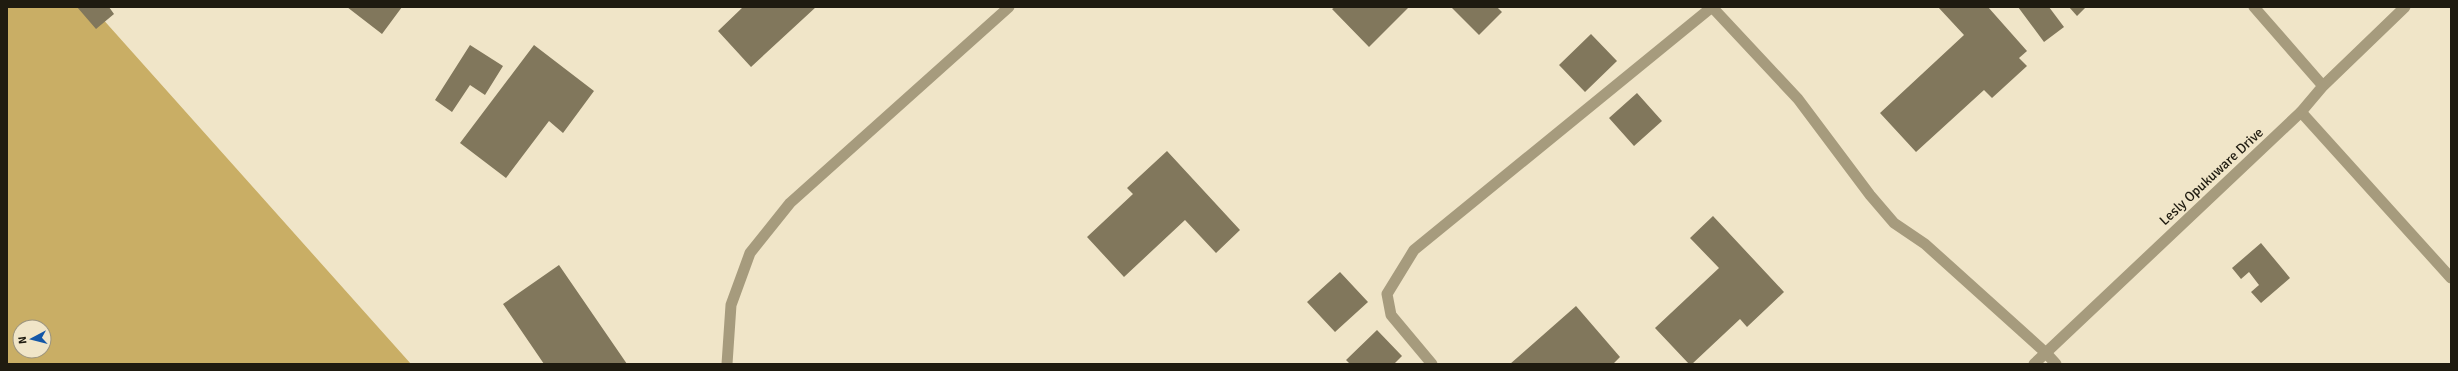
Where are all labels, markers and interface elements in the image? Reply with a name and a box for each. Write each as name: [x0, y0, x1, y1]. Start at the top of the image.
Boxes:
street label: Lesly Opukuware Drive: [2156, 124, 2267, 229]
north arrow: [12, 319, 52, 359]
text: N: [16, 336, 29, 345]

